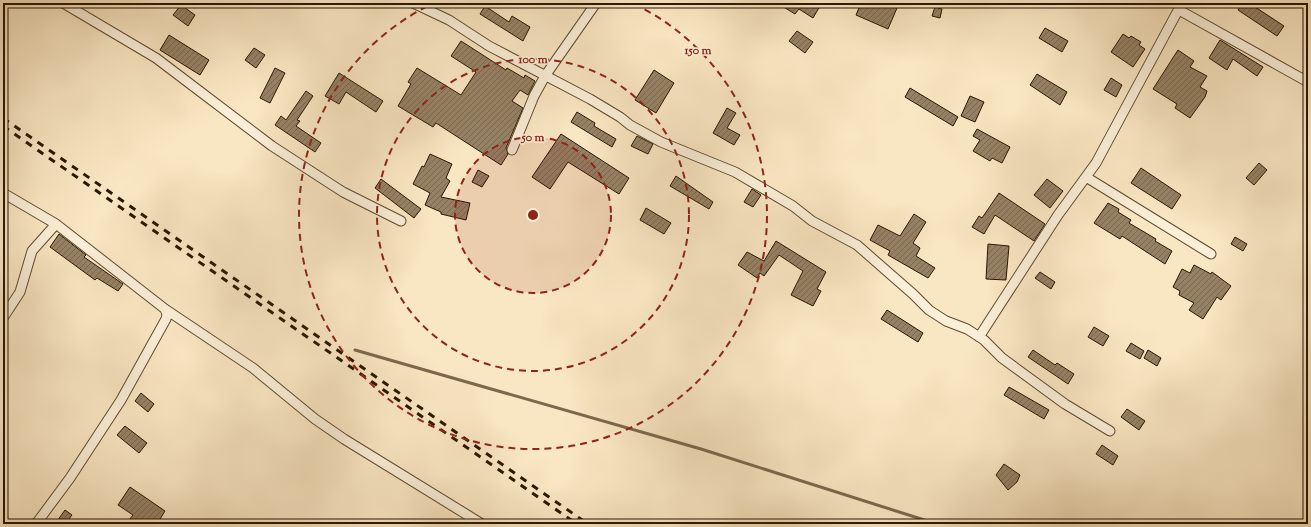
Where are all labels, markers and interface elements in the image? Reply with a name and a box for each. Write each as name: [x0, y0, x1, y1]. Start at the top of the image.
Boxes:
text: 150 m: [683, 42, 712, 60]
text: 100 m: [517, 51, 548, 69]
text: 50 m: [521, 129, 545, 147]
centre of rings: [526, 208, 540, 222]

